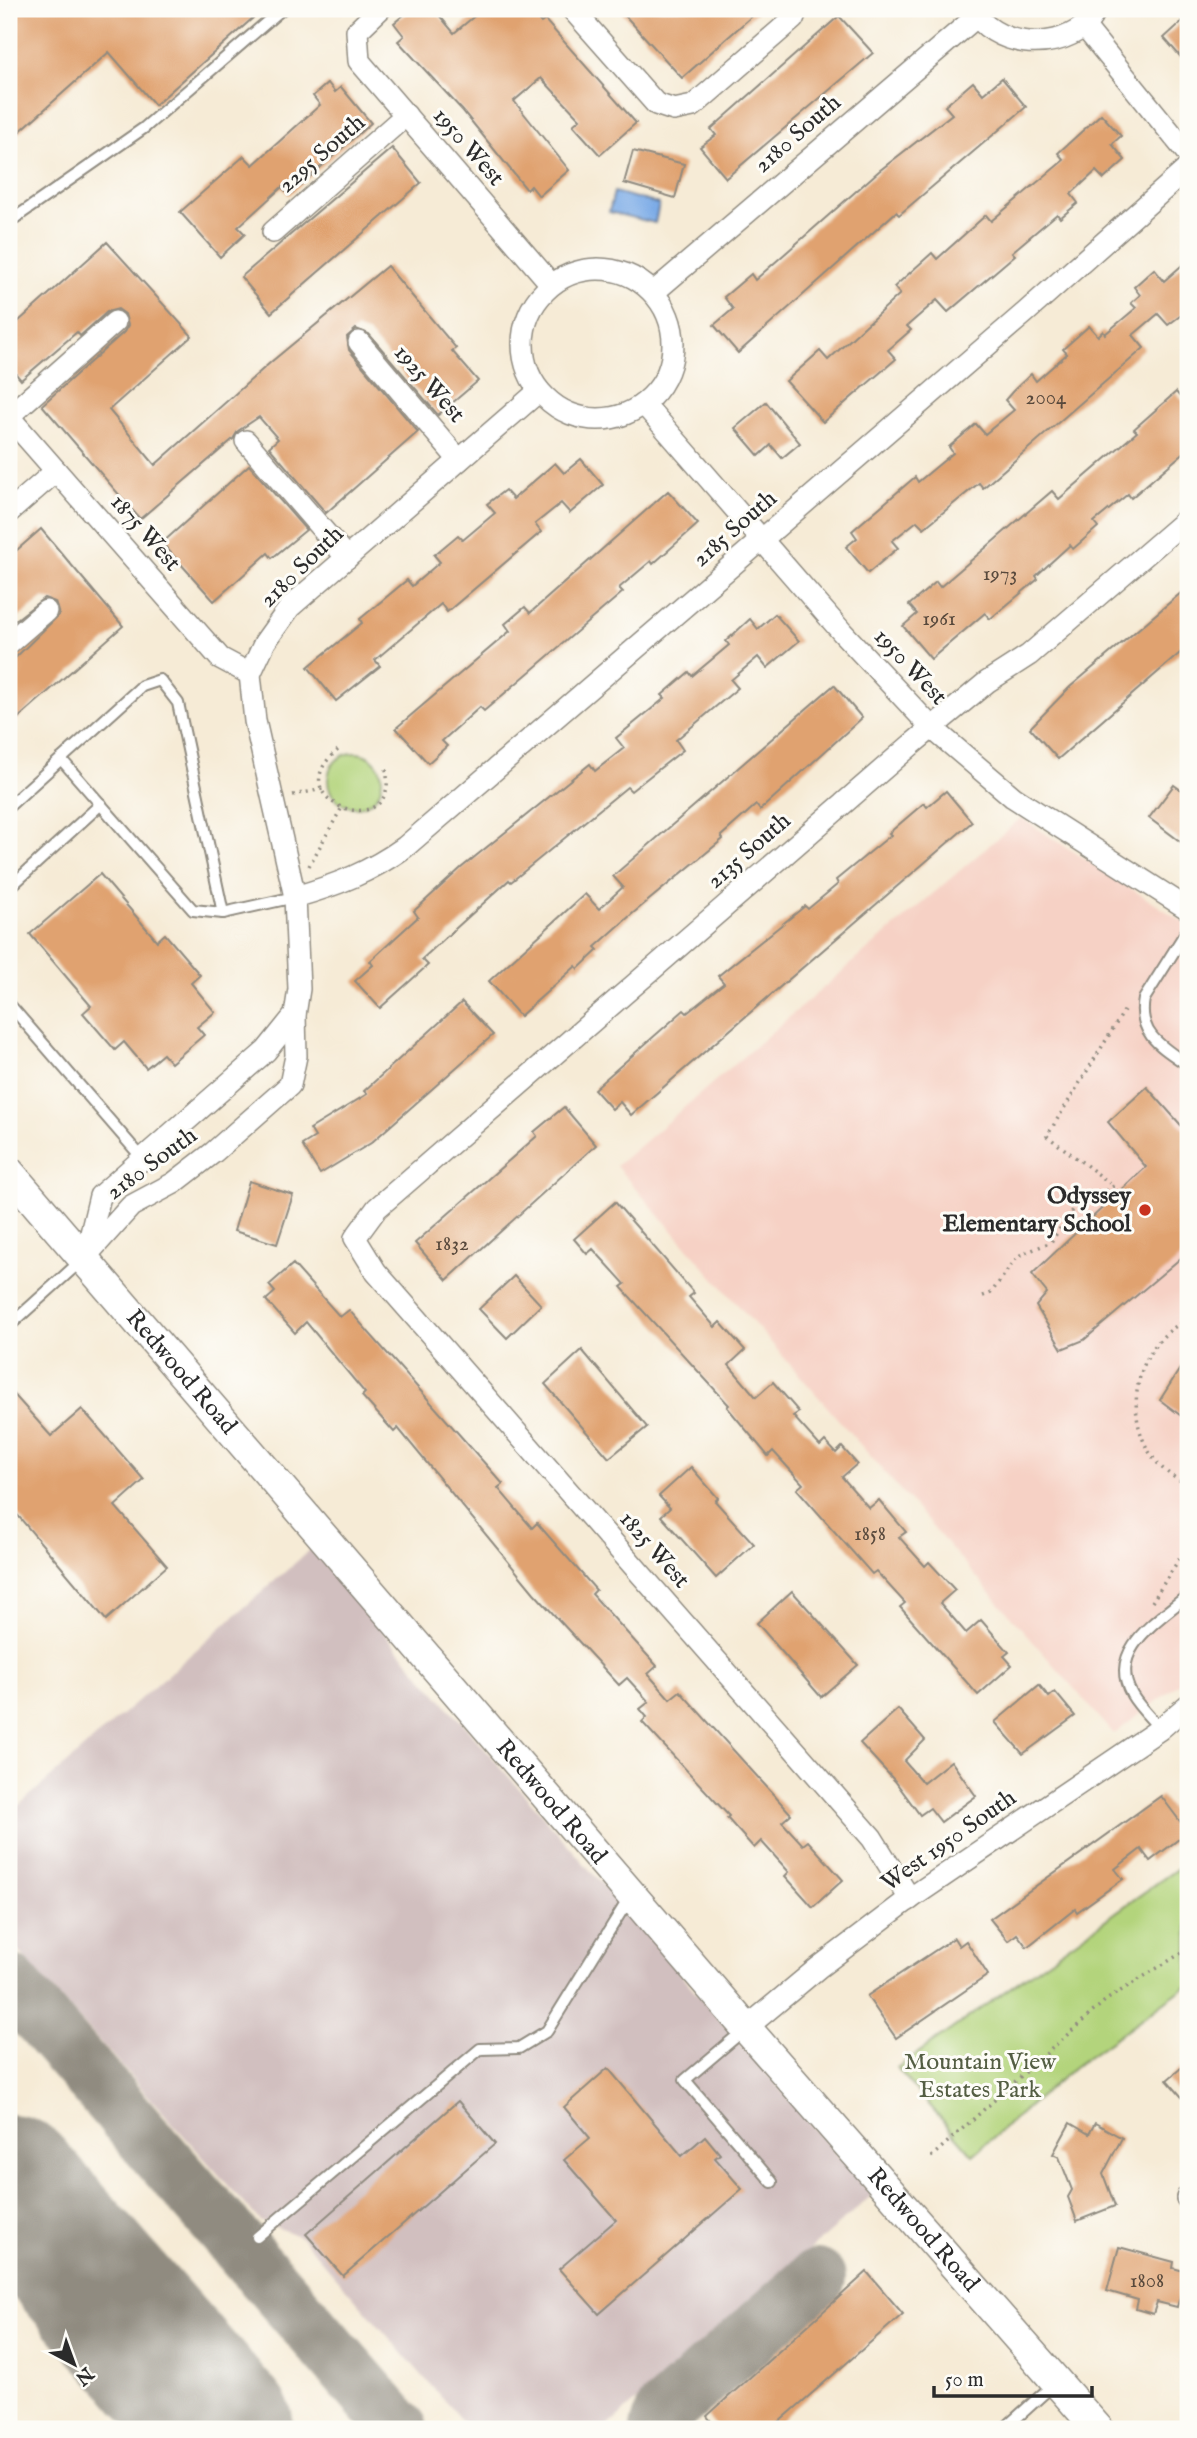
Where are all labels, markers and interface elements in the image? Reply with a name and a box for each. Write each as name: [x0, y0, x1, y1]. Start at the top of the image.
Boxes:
street label: 2180 South: [748, 88, 848, 180]
street label: 1950 West: [425, 101, 511, 193]
street label: 2295 South: [272, 108, 372, 200]
street label: 1925 West: [386, 338, 472, 430]
house number: 2004: [1026, 385, 1067, 412]
street label: 2185 South: [686, 484, 784, 574]
street label: 1875 West: [103, 488, 187, 578]
street label: 2180 South: [253, 519, 351, 615]
house number: 1973: [983, 561, 1017, 588]
house number: 1961: [922, 606, 956, 633]
street label: 1950 West: [866, 622, 954, 712]
street label: 2135 South: [700, 806, 798, 896]
street label: 2180 South: [100, 1120, 204, 1207]
place label: Odyssey Elementary School: [943, 1181, 1132, 1240]
marker: Odyssey Elementary School: [1137, 1202, 1153, 1218]
house number: 1832: [435, 1231, 469, 1258]
street label: Redwood Road: [119, 1303, 244, 1441]
street label: 1825 West: [612, 1505, 696, 1595]
house number: 1858: [854, 1521, 886, 1548]
street label: Redwood Road: [489, 1733, 614, 1871]
street label: West 1950 South: [875, 1783, 1023, 1899]
park label: Mountain View Estates Park: [904, 2047, 1057, 2106]
street label: Redwood Road: [860, 2161, 986, 2299]
house number: 1808: [1130, 2268, 1164, 2295]
north arrow: [38, 2330, 108, 2400]
scale bar: [934, 2354, 1092, 2398]
text: N: [69, 2360, 99, 2390]
text: 50 m: [945, 2367, 984, 2394]

